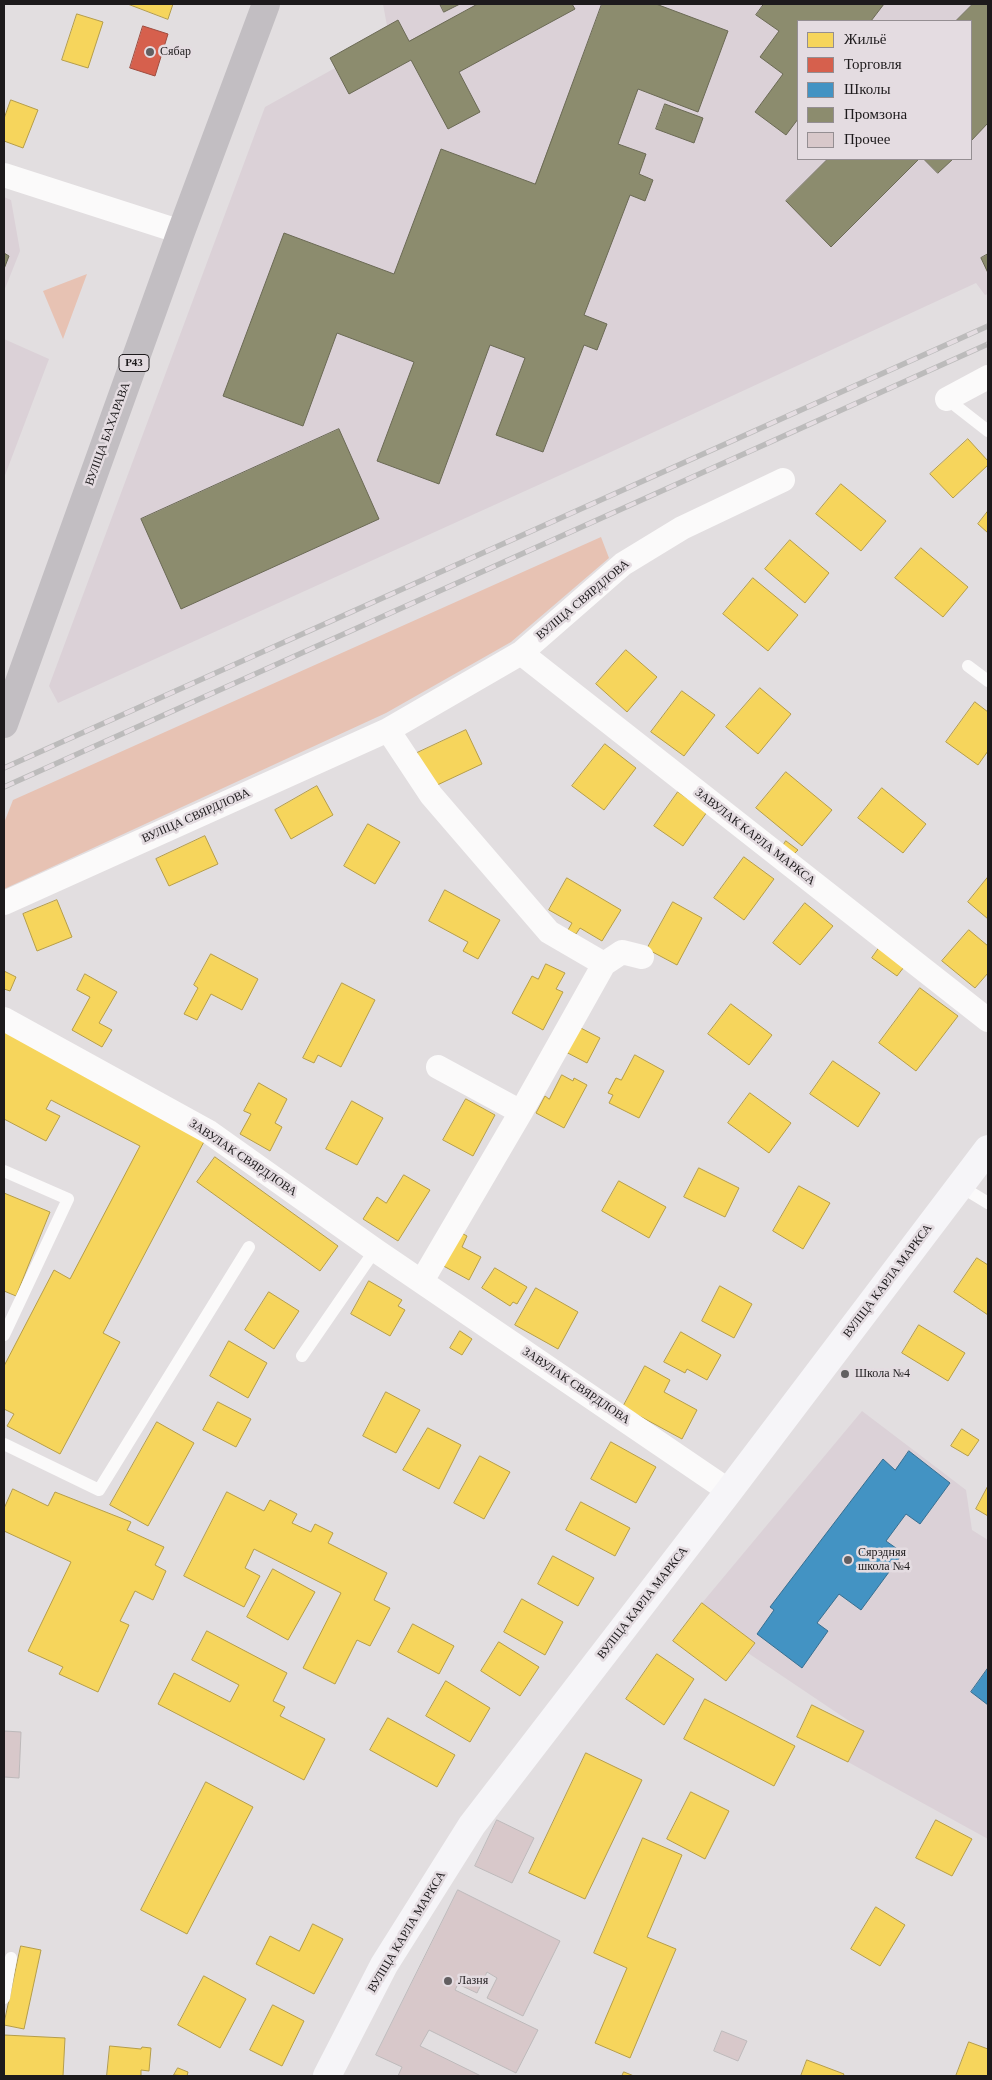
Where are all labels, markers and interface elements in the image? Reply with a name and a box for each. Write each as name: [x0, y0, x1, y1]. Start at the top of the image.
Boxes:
legend: [797, 20, 972, 160]
text: Жильё: [844, 31, 886, 47]
place label: Сябар: [160, 45, 191, 59]
marker: Сябар: [144, 46, 156, 58]
text: Торговля: [844, 56, 902, 72]
text: Школы: [844, 81, 891, 97]
text: Промзона: [844, 106, 907, 122]
text: Прочее: [844, 131, 890, 147]
road number: Р43: [119, 354, 149, 372]
street label: ВУЛІЦА БАХАРАВА: [83, 380, 133, 488]
street label: ВУЛІЦА СВЯРДЛОВА: [534, 557, 632, 643]
street label: ВУЛІЦА СВЯРДЛОВА: [140, 786, 252, 846]
street label: ЗАВУЛАК КАРЛА МАРКСА: [692, 786, 818, 888]
street label: ЗАВУЛАК СВЯРДЛОВА: [186, 1117, 300, 1199]
street label: ВУЛІЦА КАРЛА МАРКСА: [841, 1221, 935, 1341]
street label: ЗАВУЛАК СВЯРДЛОВА: [519, 1345, 633, 1427]
place label: Школа №4: [855, 1367, 910, 1381]
marker: Школа №4: [839, 1368, 851, 1380]
street label: ВУЛІЦА КАРЛА МАРКСА: [595, 1544, 691, 1662]
place label: Сярэдняя школа №4: [858, 1546, 910, 1574]
marker: Сярэдняя школа №4: [842, 1554, 854, 1566]
street label: ВУЛІЦА КАРЛА МАРКСА: [365, 1869, 449, 1995]
place label: Лазня: [458, 1974, 488, 1988]
marker: Лазня: [442, 1975, 454, 1987]

